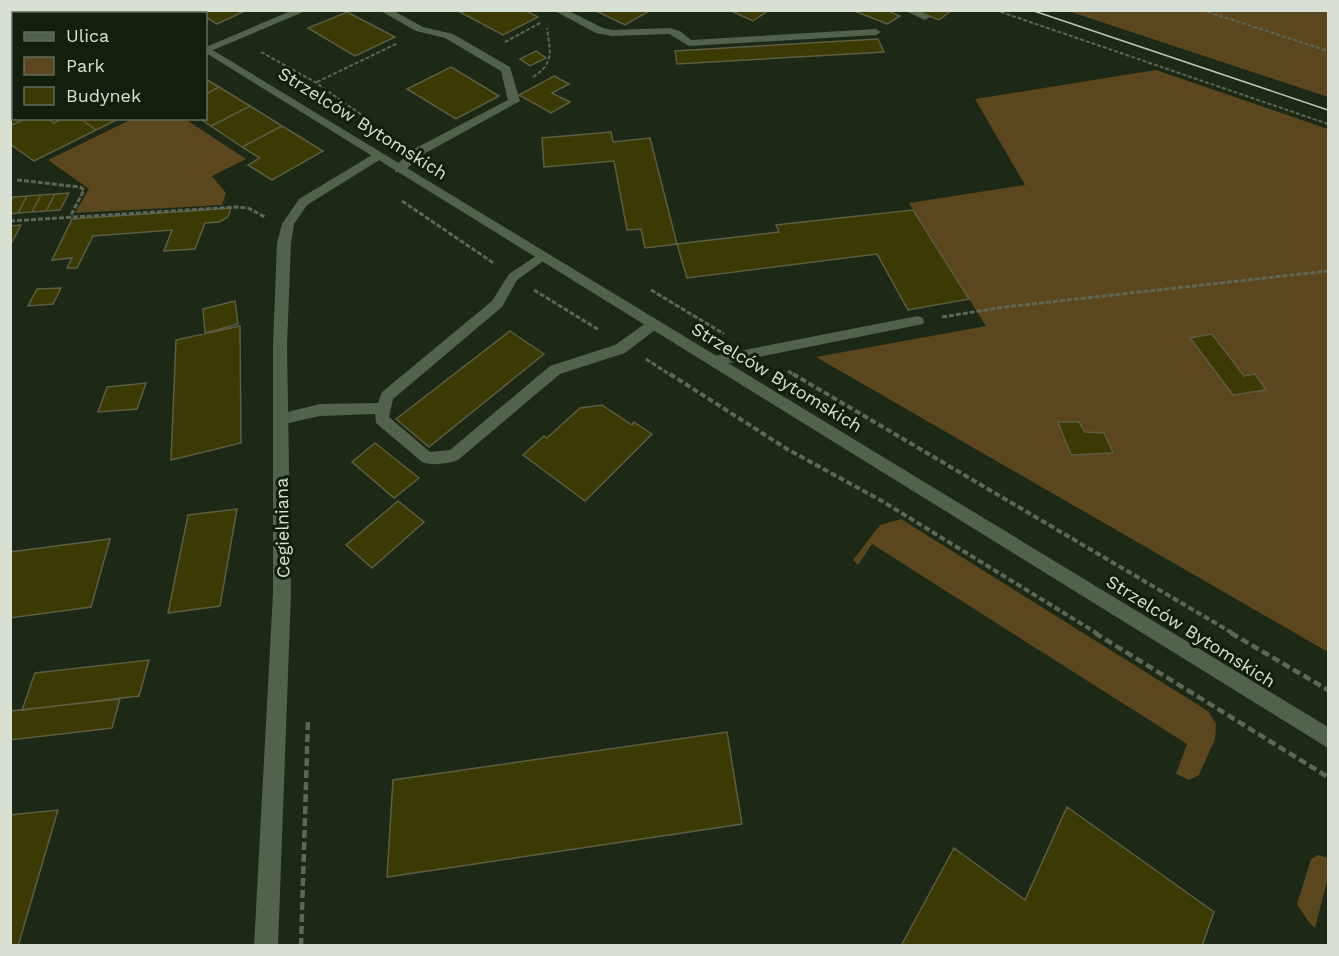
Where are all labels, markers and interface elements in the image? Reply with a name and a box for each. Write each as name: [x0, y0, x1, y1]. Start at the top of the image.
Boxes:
legend: [12, 12, 207, 120]
text: Ulica: [66, 25, 109, 46]
text: Park: [66, 55, 105, 76]
street label: Strzelców Bytomskich: [275, 62, 451, 184]
text: Budynek: [66, 85, 141, 106]
street label: Strzelców Bytomskich: [688, 318, 866, 436]
street label: Cegielniana: [271, 478, 293, 578]
street label: Strzelców Bytomskich: [1103, 570, 1279, 692]

